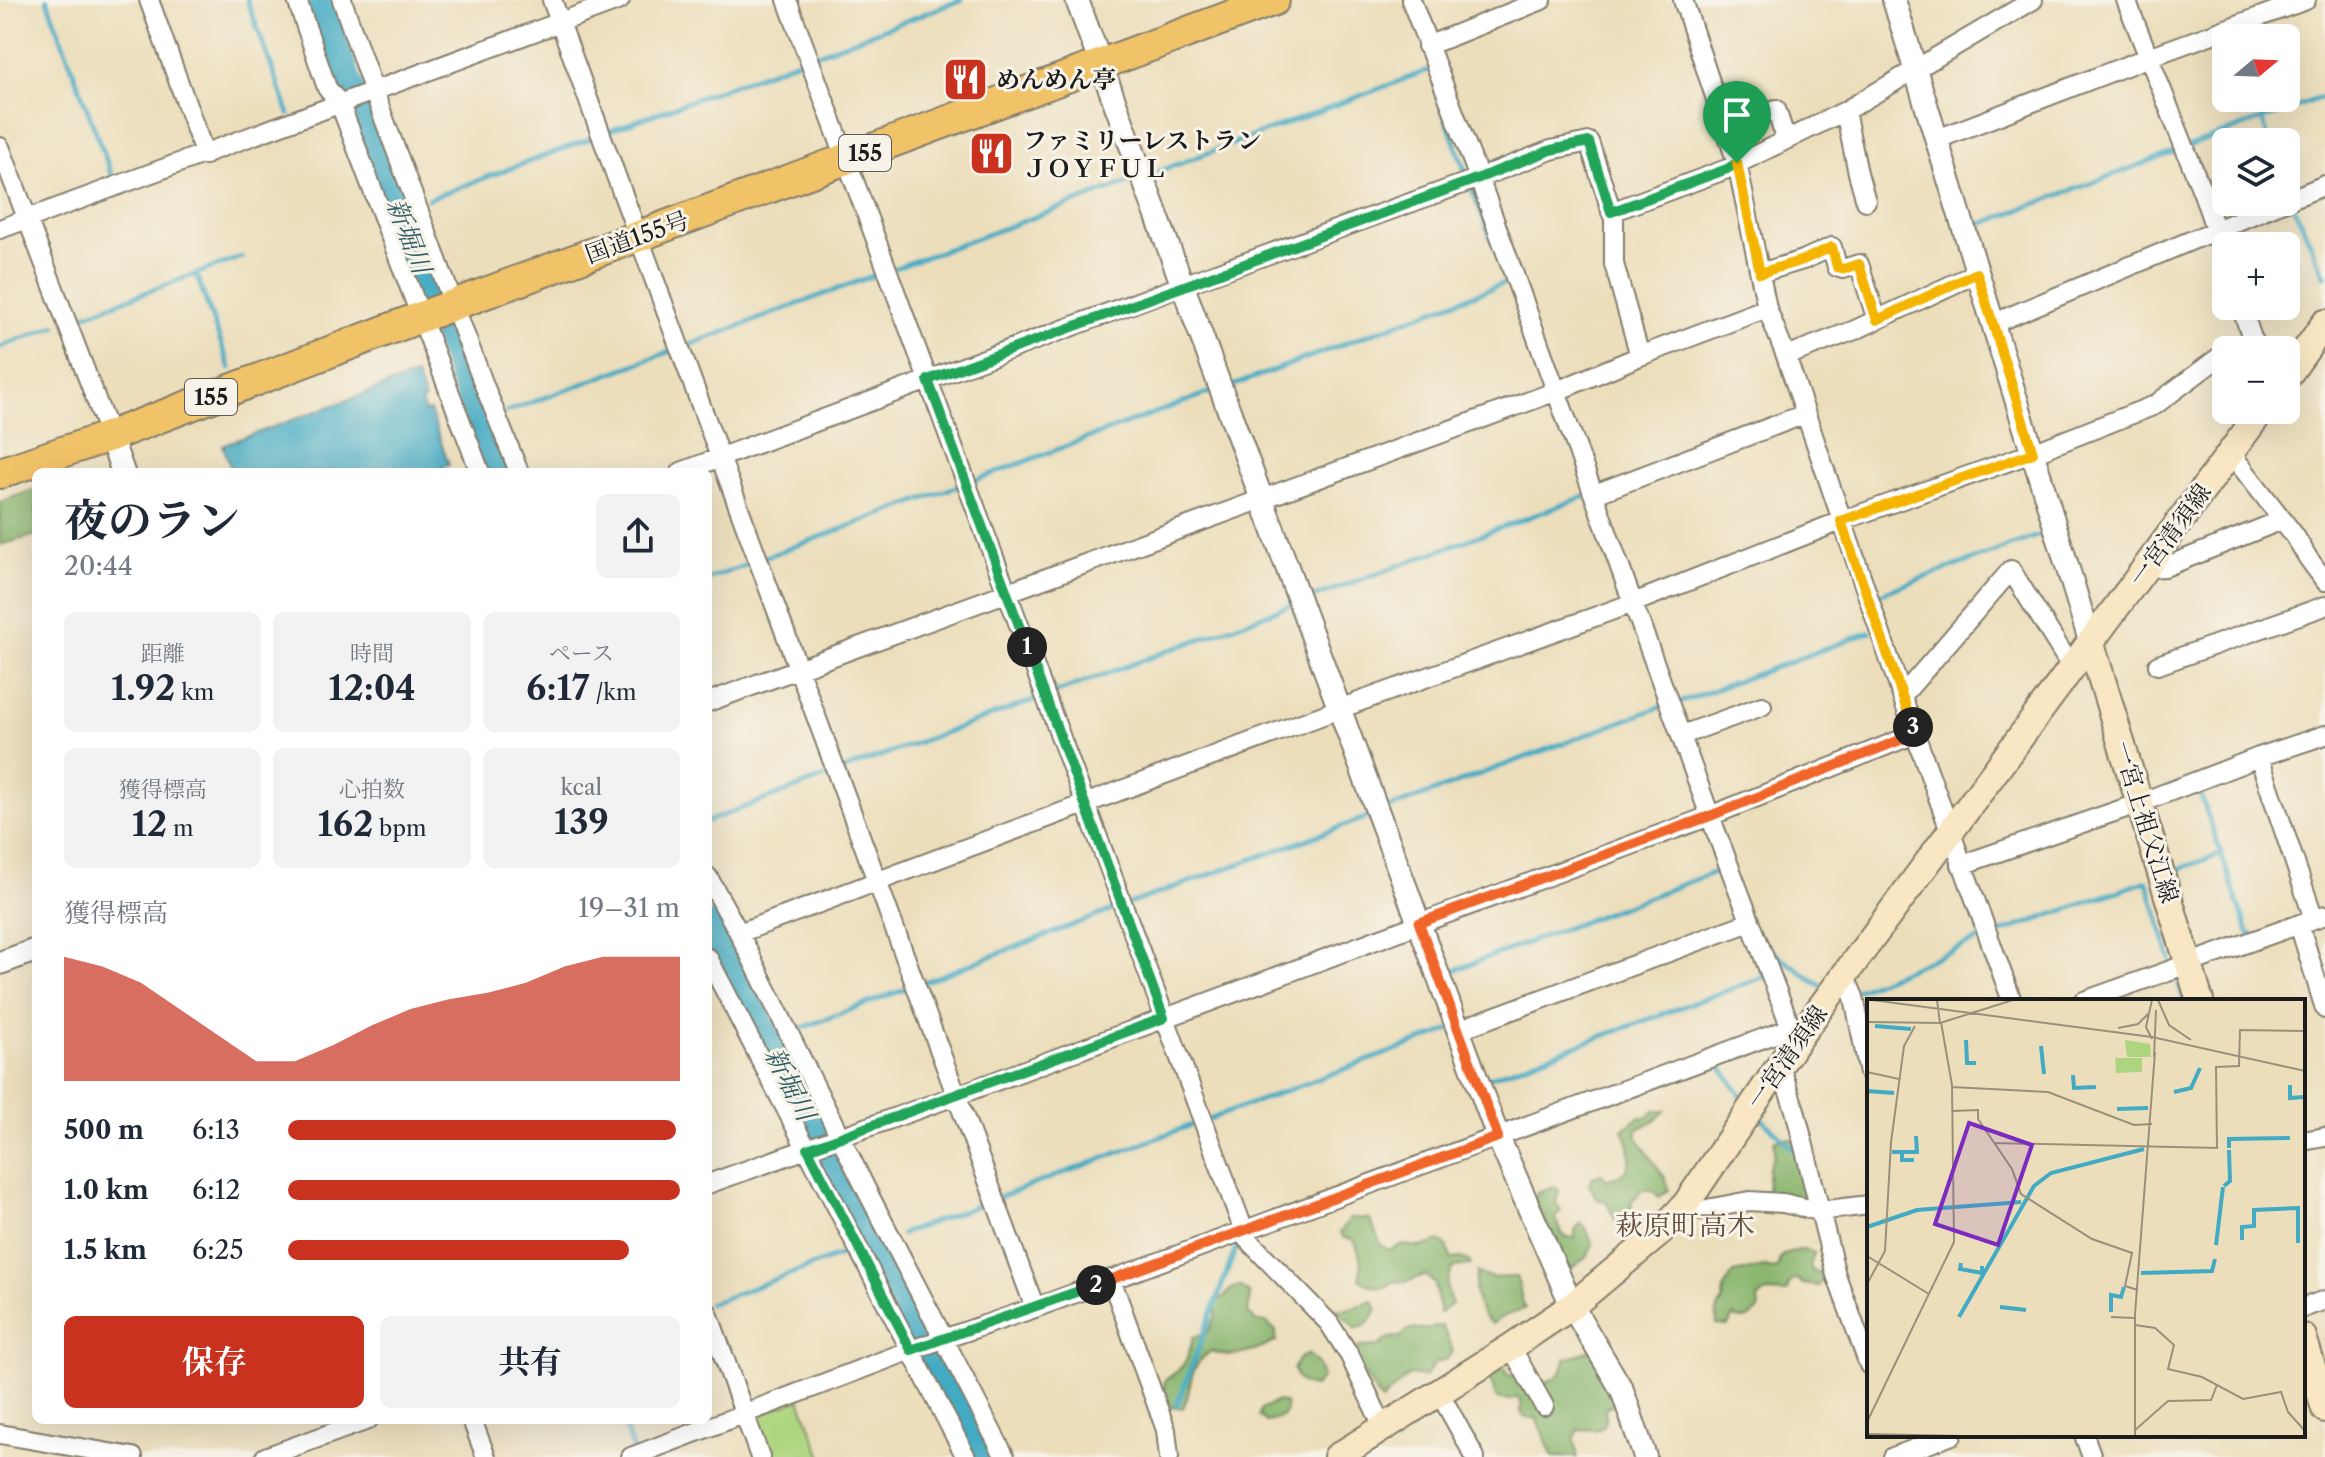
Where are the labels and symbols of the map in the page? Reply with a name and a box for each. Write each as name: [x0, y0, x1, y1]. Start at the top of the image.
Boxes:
north arrow: [2212, 24, 2300, 112]
restaurant icon: めんめん亭: [941, 55, 989, 103]
place label: めんめん亭: [996, 65, 1116, 94]
pin: [1703, 81, 1771, 163]
place label: ファミリーレストラン ＪＯＹＦＵＬ: [1023, 126, 1261, 183]
restaurant icon: ファミリーレストラン ＪＯＹＦＵＬ: [968, 130, 1016, 178]
road number: 155: [839, 135, 891, 171]
water label: 新堀川: [380, 194, 439, 281]
street label: 国道155号: [581, 205, 693, 269]
road number: 155: [185, 379, 237, 415]
street label: 一宮清須線: [2123, 478, 2217, 592]
pin: 1: [1007, 627, 1047, 667]
pin: 3: [1893, 707, 1933, 747]
street label: 一宮上祖父江線: [2108, 737, 2184, 907]
inset map: [1867, 999, 2305, 1437]
street label: 一宮清須線: [1741, 1000, 1833, 1114]
water label: 新堀川: [758, 1042, 823, 1129]
district label: 萩原町高木: [1615, 1208, 1755, 1242]
pin: 2: [1076, 1265, 1116, 1305]

